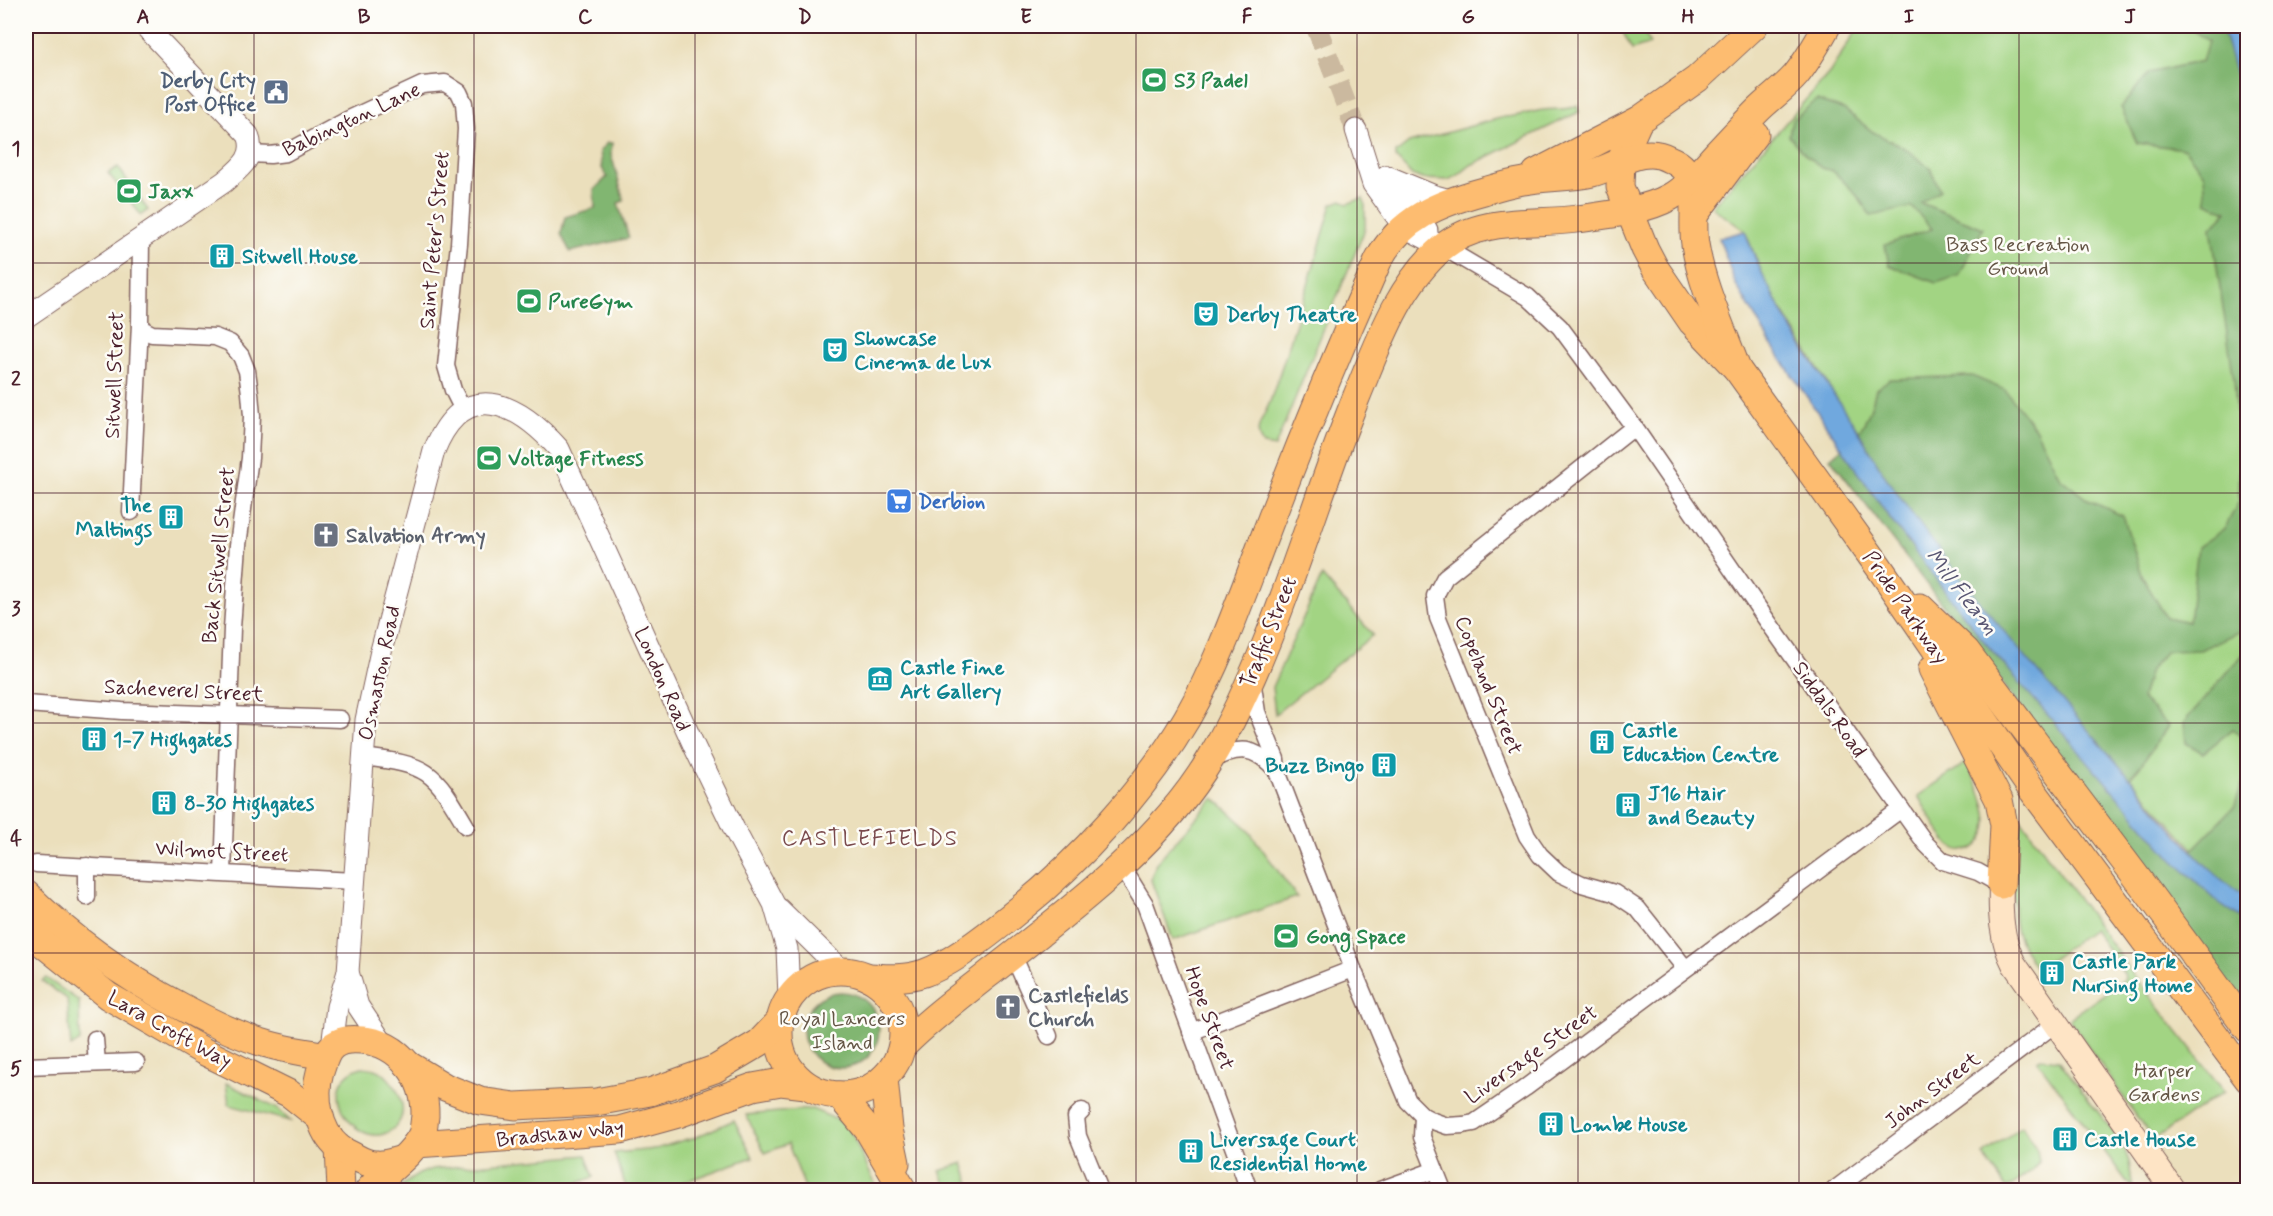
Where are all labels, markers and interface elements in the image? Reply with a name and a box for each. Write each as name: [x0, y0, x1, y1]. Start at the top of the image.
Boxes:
text: A: [136, 4, 150, 31]
text: B: [358, 4, 371, 31]
text: C: [578, 4, 593, 31]
text: D: [798, 4, 812, 31]
text: E: [1020, 4, 1032, 31]
text: F: [1242, 4, 1253, 31]
text: G: [1461, 4, 1475, 31]
text: H: [1681, 4, 1695, 31]
text: I: [1904, 4, 1914, 31]
text: J: [2124, 4, 2136, 31]
sports icon: S3 Padel: [1139, 65, 1169, 95]
place label: Derby City Post Office: [160, 67, 257, 119]
place label: S3 Padel: [1174, 67, 1248, 95]
street label: Babington Lane: [278, 76, 425, 164]
public building icon: Derby City Post Office: [261, 77, 291, 107]
text: 1: [12, 136, 20, 163]
street label: Saint Peter's Street: [413, 150, 457, 330]
sports icon: Jaxx: [114, 176, 144, 206]
place label: Jaxx: [148, 178, 194, 206]
park label: Bass Recreation Ground: [1946, 231, 2090, 283]
building icon: Sitwell House: [207, 241, 237, 271]
place label: Sitwell House: [242, 243, 358, 271]
sports icon: PureGym: [514, 286, 544, 316]
place label: PureGym: [548, 288, 633, 316]
theatre icon: Derby Theatre: [1191, 299, 1221, 329]
place label: Derby Theatre: [1226, 301, 1357, 329]
street label: Sitwell Street: [99, 311, 131, 439]
place label: Showcase Cinema de Lux: [854, 325, 992, 377]
theatre icon: Showcase Cinema de Lux: [820, 335, 850, 365]
text: 2: [11, 366, 21, 393]
sports icon: Voltage Fitness: [474, 443, 504, 473]
place label: Voltage Fitness: [508, 445, 644, 473]
street label: Back Sitwell Street: [196, 465, 242, 645]
supermarket icon: Derbion: [884, 486, 914, 516]
place label: Derbion: [918, 488, 985, 516]
place label: The Maltings: [75, 492, 153, 546]
building icon: The Maltings: [156, 502, 186, 532]
church icon: Salvation Army: [311, 520, 341, 550]
place label: Salvation Army: [346, 522, 486, 550]
water label: Mill Fleam: [1919, 543, 2004, 641]
street label: Pride Parkway: [1856, 545, 1955, 670]
street label: Traffic Street: [1234, 572, 1304, 692]
text: 3: [11, 596, 21, 623]
street label: Osmaston Road: [352, 603, 408, 743]
street label: Copeland Street: [1448, 612, 1529, 759]
street label: London Road: [627, 623, 698, 736]
place label: Castle Fine Art Gallery: [900, 654, 1005, 706]
street label: Siddals Road: [1786, 656, 1873, 763]
museum icon: Castle Fine Art Gallery: [865, 664, 895, 694]
street label: Sacheverel Street: [103, 673, 265, 709]
place label: Castle Education Centre: [1622, 717, 1779, 769]
building icon: 1-7 Highgates: [79, 724, 109, 754]
place label: 1-7 Highgates: [113, 726, 233, 756]
building icon: Castle Education Centre: [1587, 727, 1617, 757]
building icon: Buzz Bingo: [1369, 750, 1399, 780]
place label: Buzz Bingo: [1265, 752, 1364, 782]
place label: J16 Hair and Beauty: [1648, 780, 1755, 832]
building icon: 8-30 Highgates: [149, 788, 179, 818]
place label: 8-30 Highgates: [184, 790, 315, 820]
building icon: J16 Hair and Beauty: [1613, 790, 1643, 820]
district label: CASTLEFIELDS: [782, 825, 958, 853]
text: 4: [10, 826, 22, 853]
street label: Wilmot Street: [155, 835, 289, 869]
sports icon: Gong Space: [1271, 921, 1301, 951]
place label: Gong Space: [1306, 923, 1406, 953]
place label: Castle Park Nursing Home: [2072, 948, 2193, 1002]
building icon: Castle Park Nursing Home: [2037, 958, 2067, 988]
street label: Hope Street: [1177, 963, 1241, 1074]
place label: Castlefields Church: [1028, 982, 1129, 1034]
street label: Lara Croft Way: [102, 984, 237, 1076]
church icon: Castlefields Church: [993, 992, 1023, 1022]
street label: Liversage Street: [1460, 999, 1605, 1113]
park label: Royal Lancers Island: [779, 1005, 905, 1057]
street label: John Street: [1879, 1045, 1987, 1136]
text: 5: [10, 1056, 22, 1083]
park label: Harper Gardens: [2128, 1057, 2200, 1109]
building icon: Lombe House: [1536, 1109, 1566, 1139]
place label: Lombe House: [1570, 1111, 1688, 1139]
street label: Bradshaw Way: [495, 1113, 625, 1155]
building icon: Castle House: [2050, 1124, 2080, 1154]
place label: Liversage Court Residential Home: [1210, 1126, 1367, 1178]
place label: Castle House: [2084, 1126, 2197, 1154]
building icon: Liversage Court Residential Home: [1176, 1136, 1206, 1166]

